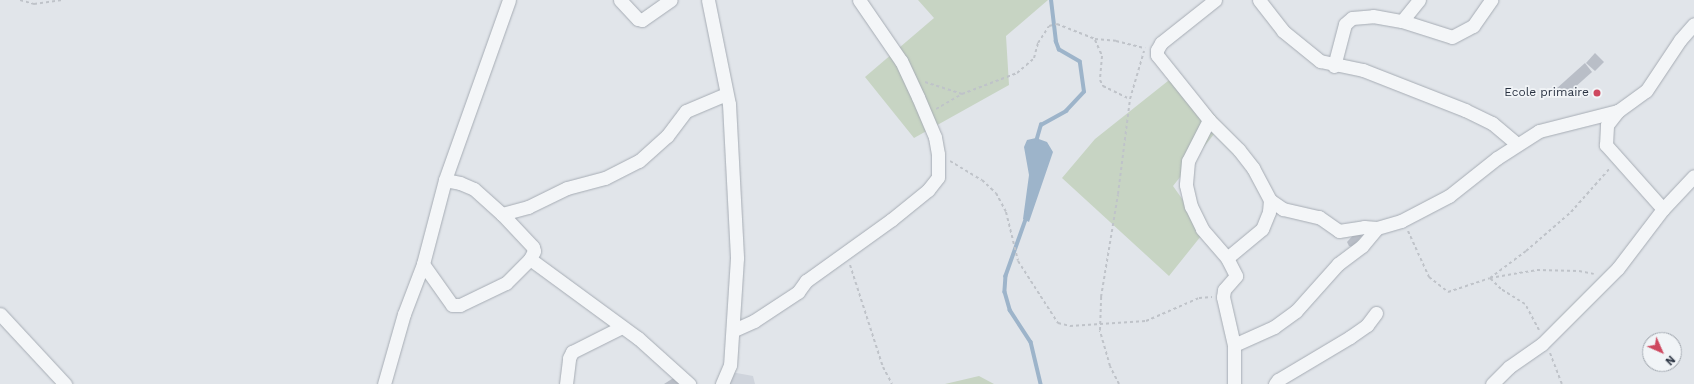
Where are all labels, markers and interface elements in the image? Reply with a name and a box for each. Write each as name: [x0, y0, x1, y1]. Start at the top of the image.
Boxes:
place label: Ecole primaire: [1504, 86, 1589, 100]
marker: Ecole primaire: [1592, 88, 1602, 98]
north arrow: [1642, 332, 1682, 372]
text: N: [1663, 353, 1678, 368]

